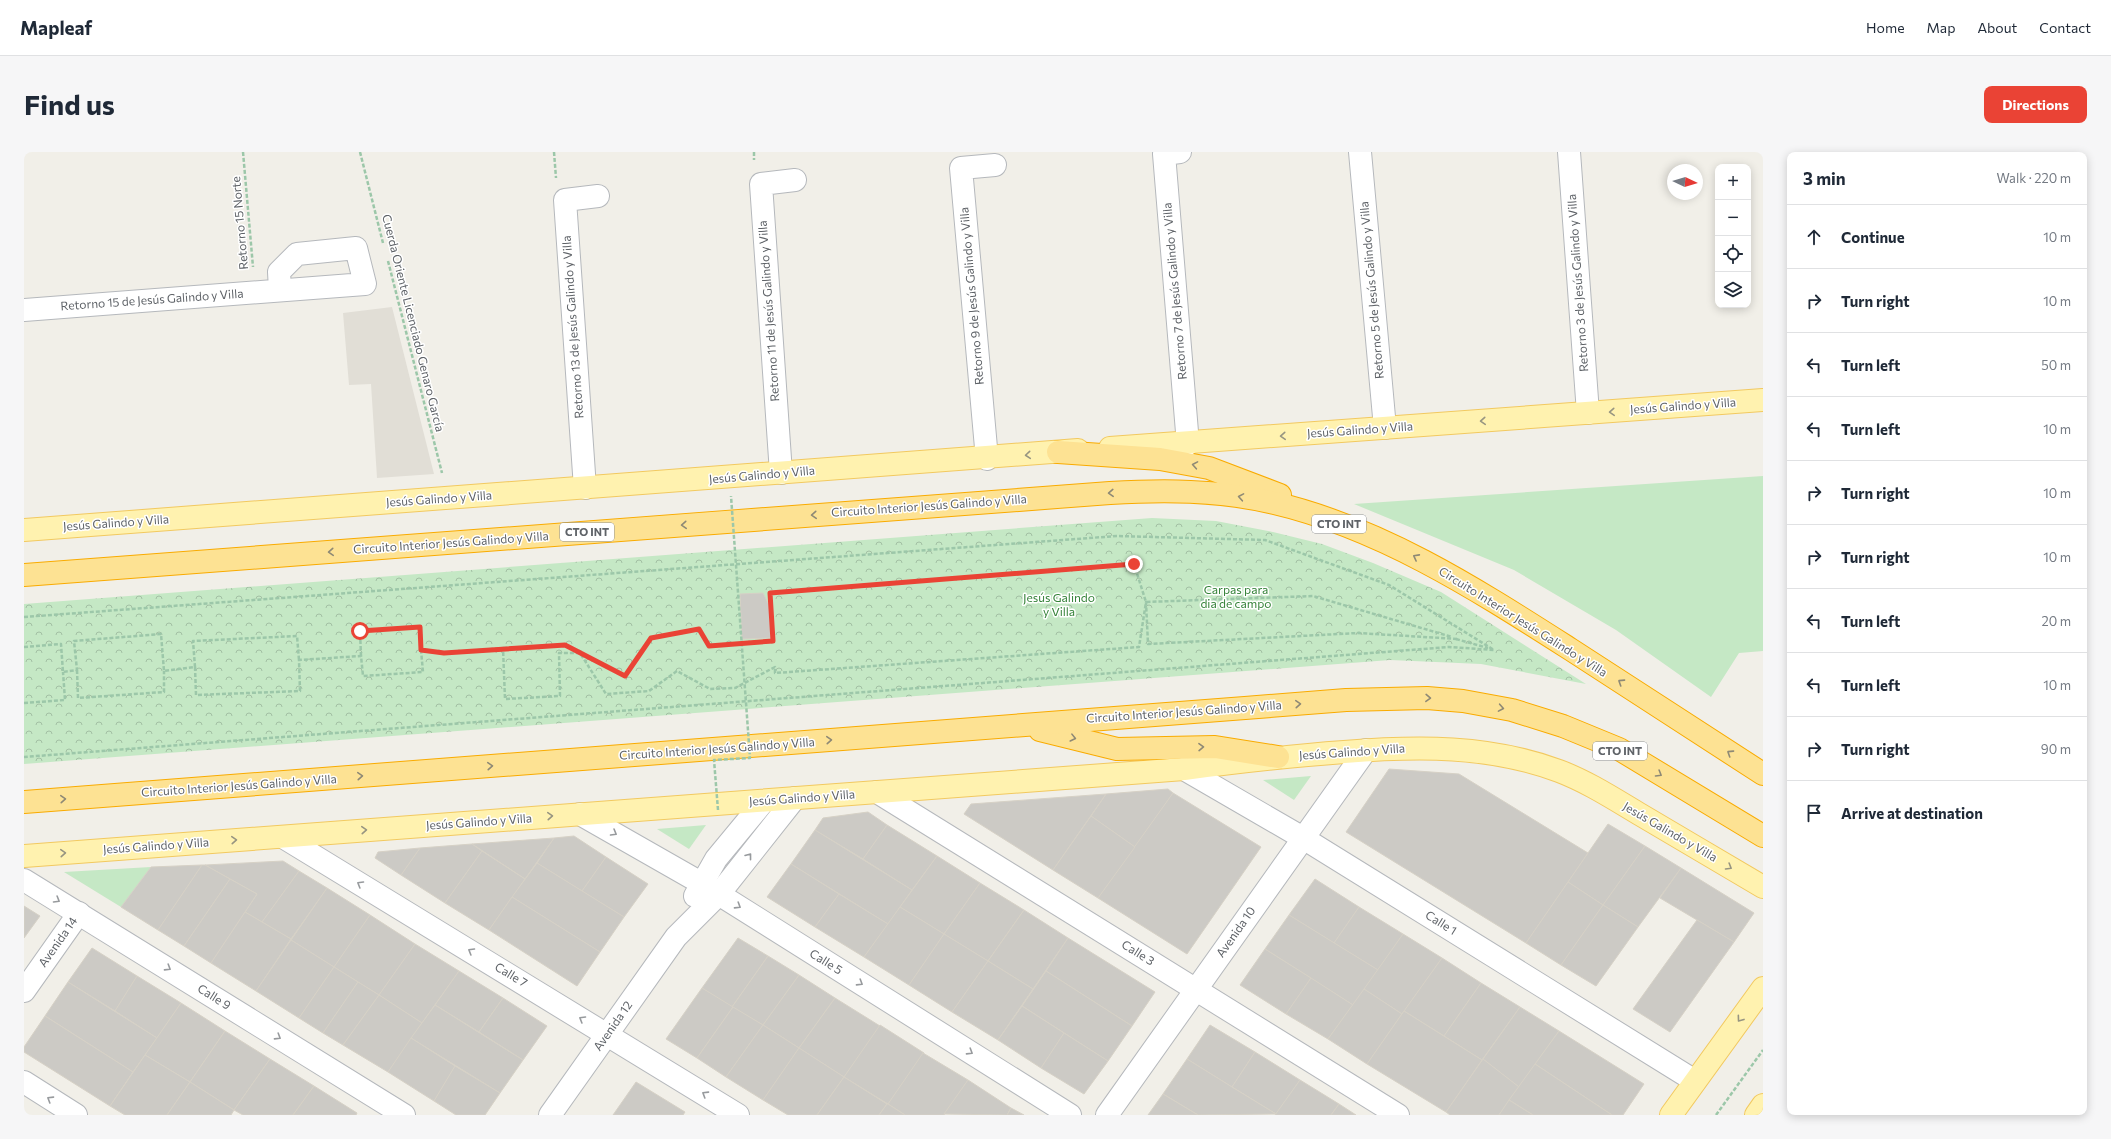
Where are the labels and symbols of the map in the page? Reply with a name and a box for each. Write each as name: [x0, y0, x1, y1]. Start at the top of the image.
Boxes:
north arrow: [1667, 164, 1703, 200]
street label: Retorno 15 Norte: [228, 176, 250, 270]
street label: Retorno 3 de Jesús Galindo y Villa: [1564, 194, 1591, 372]
street label: Retorno 5 de Jesús Galindo y Villa: [1356, 201, 1387, 379]
street label: Retorno 7 de Jesús Galindo y Villa: [1159, 202, 1190, 380]
street label: Retorno 9 de Jesús Galindo y Villa: [956, 206, 987, 386]
street label: Cuerda Oriente Licenciado Genaro García: [380, 213, 448, 433]
street label: Retorno 11 de Jesús Galindo y Villa: [755, 220, 782, 402]
street label: Retorno 13 de Jesús Galindo y Villa: [559, 235, 586, 419]
street label: Retorno 15 de Jesús Galindo y Villa: [60, 286, 244, 313]
street label: Jesús Galindo y Villa: [1629, 394, 1737, 417]
one-way arrow: [1609, 407, 1615, 416]
one-way arrow: [1480, 417, 1486, 426]
street label: Jesús Galindo y Villa: [1306, 418, 1414, 441]
one-way arrow: [1280, 432, 1286, 441]
one-way arrow: [1025, 450, 1031, 459]
street label: Jesús Galindo y Villa: [708, 462, 816, 487]
one-way arrow: [1192, 462, 1198, 470]
street label: Jesús Galindo y Villa: [385, 487, 493, 510]
one-way arrow: [1108, 488, 1114, 497]
street label: Circuito Interior Jesús Galindo y Villa: [831, 491, 1027, 520]
one-way arrow: [1238, 493, 1244, 502]
street label: Jesús Galindo y Villa: [62, 511, 170, 534]
one-way arrow: [811, 511, 817, 520]
road number: CTO INT: [1312, 515, 1366, 533]
one-way arrow: [681, 521, 687, 530]
road number: CTO INT: [560, 523, 614, 541]
street label: Circuito Interior Jesús Galindo y Villa: [353, 528, 549, 557]
one-way arrow: [328, 547, 334, 556]
route end: [1125, 555, 1143, 573]
one-way arrow: [1413, 555, 1420, 562]
street label: Circuito Interior Jesús Galindo y Villa: [1436, 563, 1610, 680]
park label: Carpas para dia de campo: [1200, 582, 1272, 610]
park label: Jesús Galindo y Villa: [1023, 590, 1095, 618]
route start: [351, 622, 369, 640]
one-way arrow: [1618, 679, 1625, 687]
one-way arrow: [1425, 694, 1431, 703]
street label: Circuito Interior Jesús Galindo y Villa: [1086, 697, 1282, 726]
one-way arrow: [1295, 699, 1301, 708]
one-way arrow: [1498, 703, 1504, 711]
one-way arrow: [1069, 733, 1076, 742]
street label: Circuito Interior Jesús Galindo y Villa: [619, 734, 815, 763]
one-way arrow: [826, 736, 832, 745]
street label: Jesús Galindo y Villa: [1298, 740, 1406, 763]
road number: CTO INT: [1593, 742, 1647, 760]
one-way arrow: [1198, 743, 1204, 751]
one-way arrow: [1727, 750, 1734, 757]
one-way arrow: [487, 762, 493, 771]
one-way arrow: [1655, 769, 1662, 776]
street label: Circuito Interior Jesús Galindo y Villa: [141, 771, 337, 800]
one-way arrow: [357, 772, 363, 781]
street label: Jesús Galindo y Villa: [748, 786, 856, 809]
one-way arrow: [60, 795, 66, 804]
street label: Jesús Galindo y Villa: [1620, 798, 1720, 865]
street label: Jesús Galindo y Villa: [425, 810, 533, 833]
one-way arrow: [546, 812, 553, 821]
one-way arrow: [361, 826, 367, 835]
one-way arrow: [610, 829, 617, 836]
street label: Jesús Galindo y Villa: [102, 834, 210, 857]
one-way arrow: [231, 836, 237, 845]
one-way arrow: [60, 849, 66, 858]
one-way arrow: [744, 854, 751, 861]
one-way arrow: [1725, 862, 1732, 869]
one-way arrow: [357, 881, 364, 888]
one-way arrow: [53, 895, 60, 903]
one-way arrow: [734, 902, 741, 909]
street label: Avenida 10: [1213, 903, 1258, 959]
street label: Calle 1: [1423, 907, 1460, 937]
street label: Avenida 14: [35, 914, 80, 969]
street label: Calle 3: [1120, 937, 1158, 968]
street label: Calle 5: [808, 946, 846, 977]
one-way arrow: [468, 949, 475, 956]
street label: Calle 7: [493, 959, 530, 989]
one-way arrow: [164, 964, 171, 971]
one-way arrow: [856, 978, 863, 986]
street label: Calle 9: [195, 981, 234, 1012]
street label: Avenida 12: [590, 998, 635, 1053]
one-way arrow: [1738, 1015, 1745, 1022]
one-way arrow: [579, 1016, 586, 1023]
one-way arrow: [274, 1032, 281, 1039]
one-way arrow: [966, 1048, 973, 1055]
one-way arrow: [702, 1092, 709, 1099]
one-way arrow: [47, 1096, 54, 1103]

